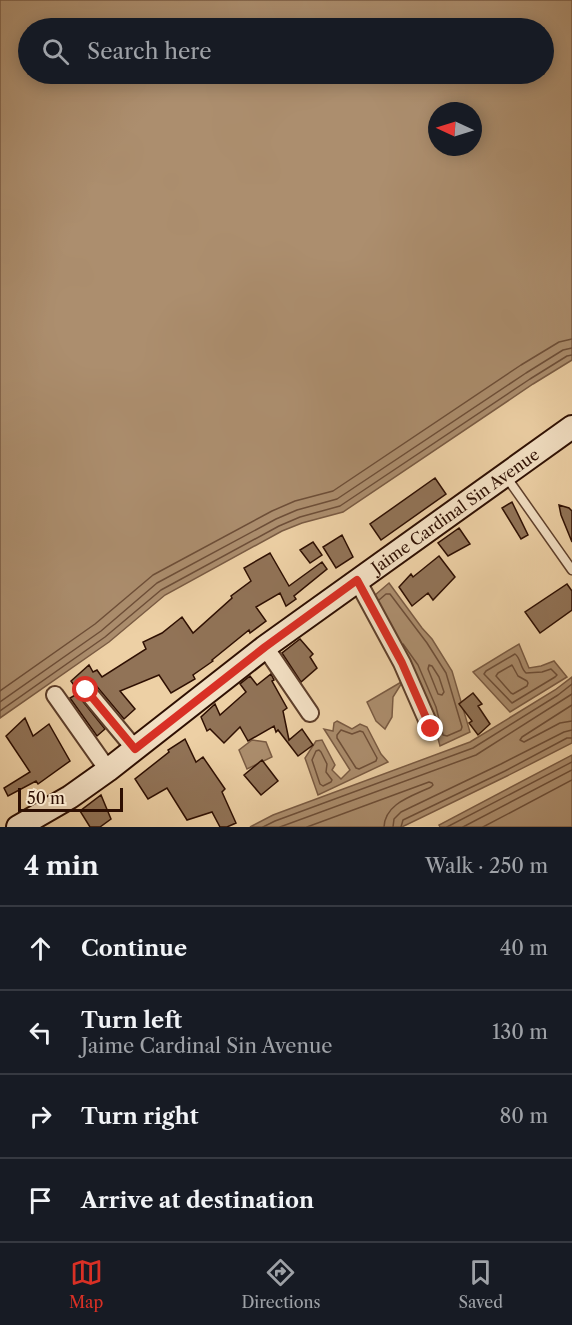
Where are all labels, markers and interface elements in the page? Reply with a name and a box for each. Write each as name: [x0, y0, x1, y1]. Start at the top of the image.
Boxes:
search box: [18, 18, 554, 84]
icon: search: [39, 35, 72, 68]
text: Search here: [87, 38, 212, 65]
north arrow: [428, 102, 482, 156]
street label: Jaime Cardinal Sin Avenue: [365, 444, 543, 579]
route start: [72, 676, 98, 702]
route end: [417, 715, 443, 741]
scale bar: [18, 785, 123, 812]
text: 50 m: [27, 788, 65, 808]
text: 4 min: [24, 850, 99, 882]
text: Walk · 250 m: [425, 854, 548, 878]
icon: ahead: [24, 932, 57, 965]
text: Continue: [81, 935, 187, 962]
text: 40 m: [500, 936, 548, 960]
text: Turn left: [81, 1007, 182, 1034]
icon: left: [24, 1016, 57, 1049]
text: 130 m: [492, 1020, 548, 1044]
text: Jaime Cardinal Sin Avenue: [81, 1034, 333, 1058]
icon: right: [24, 1100, 57, 1133]
text: Turn right: [81, 1103, 199, 1130]
text: 80 m: [500, 1104, 548, 1128]
icon: arrive: [24, 1184, 57, 1217]
text: Arrive at destination: [81, 1187, 314, 1214]
tab: Map: [69, 1256, 103, 1312]
tab: Directions: [241, 1256, 320, 1312]
tab: Saved: [459, 1256, 503, 1312]

